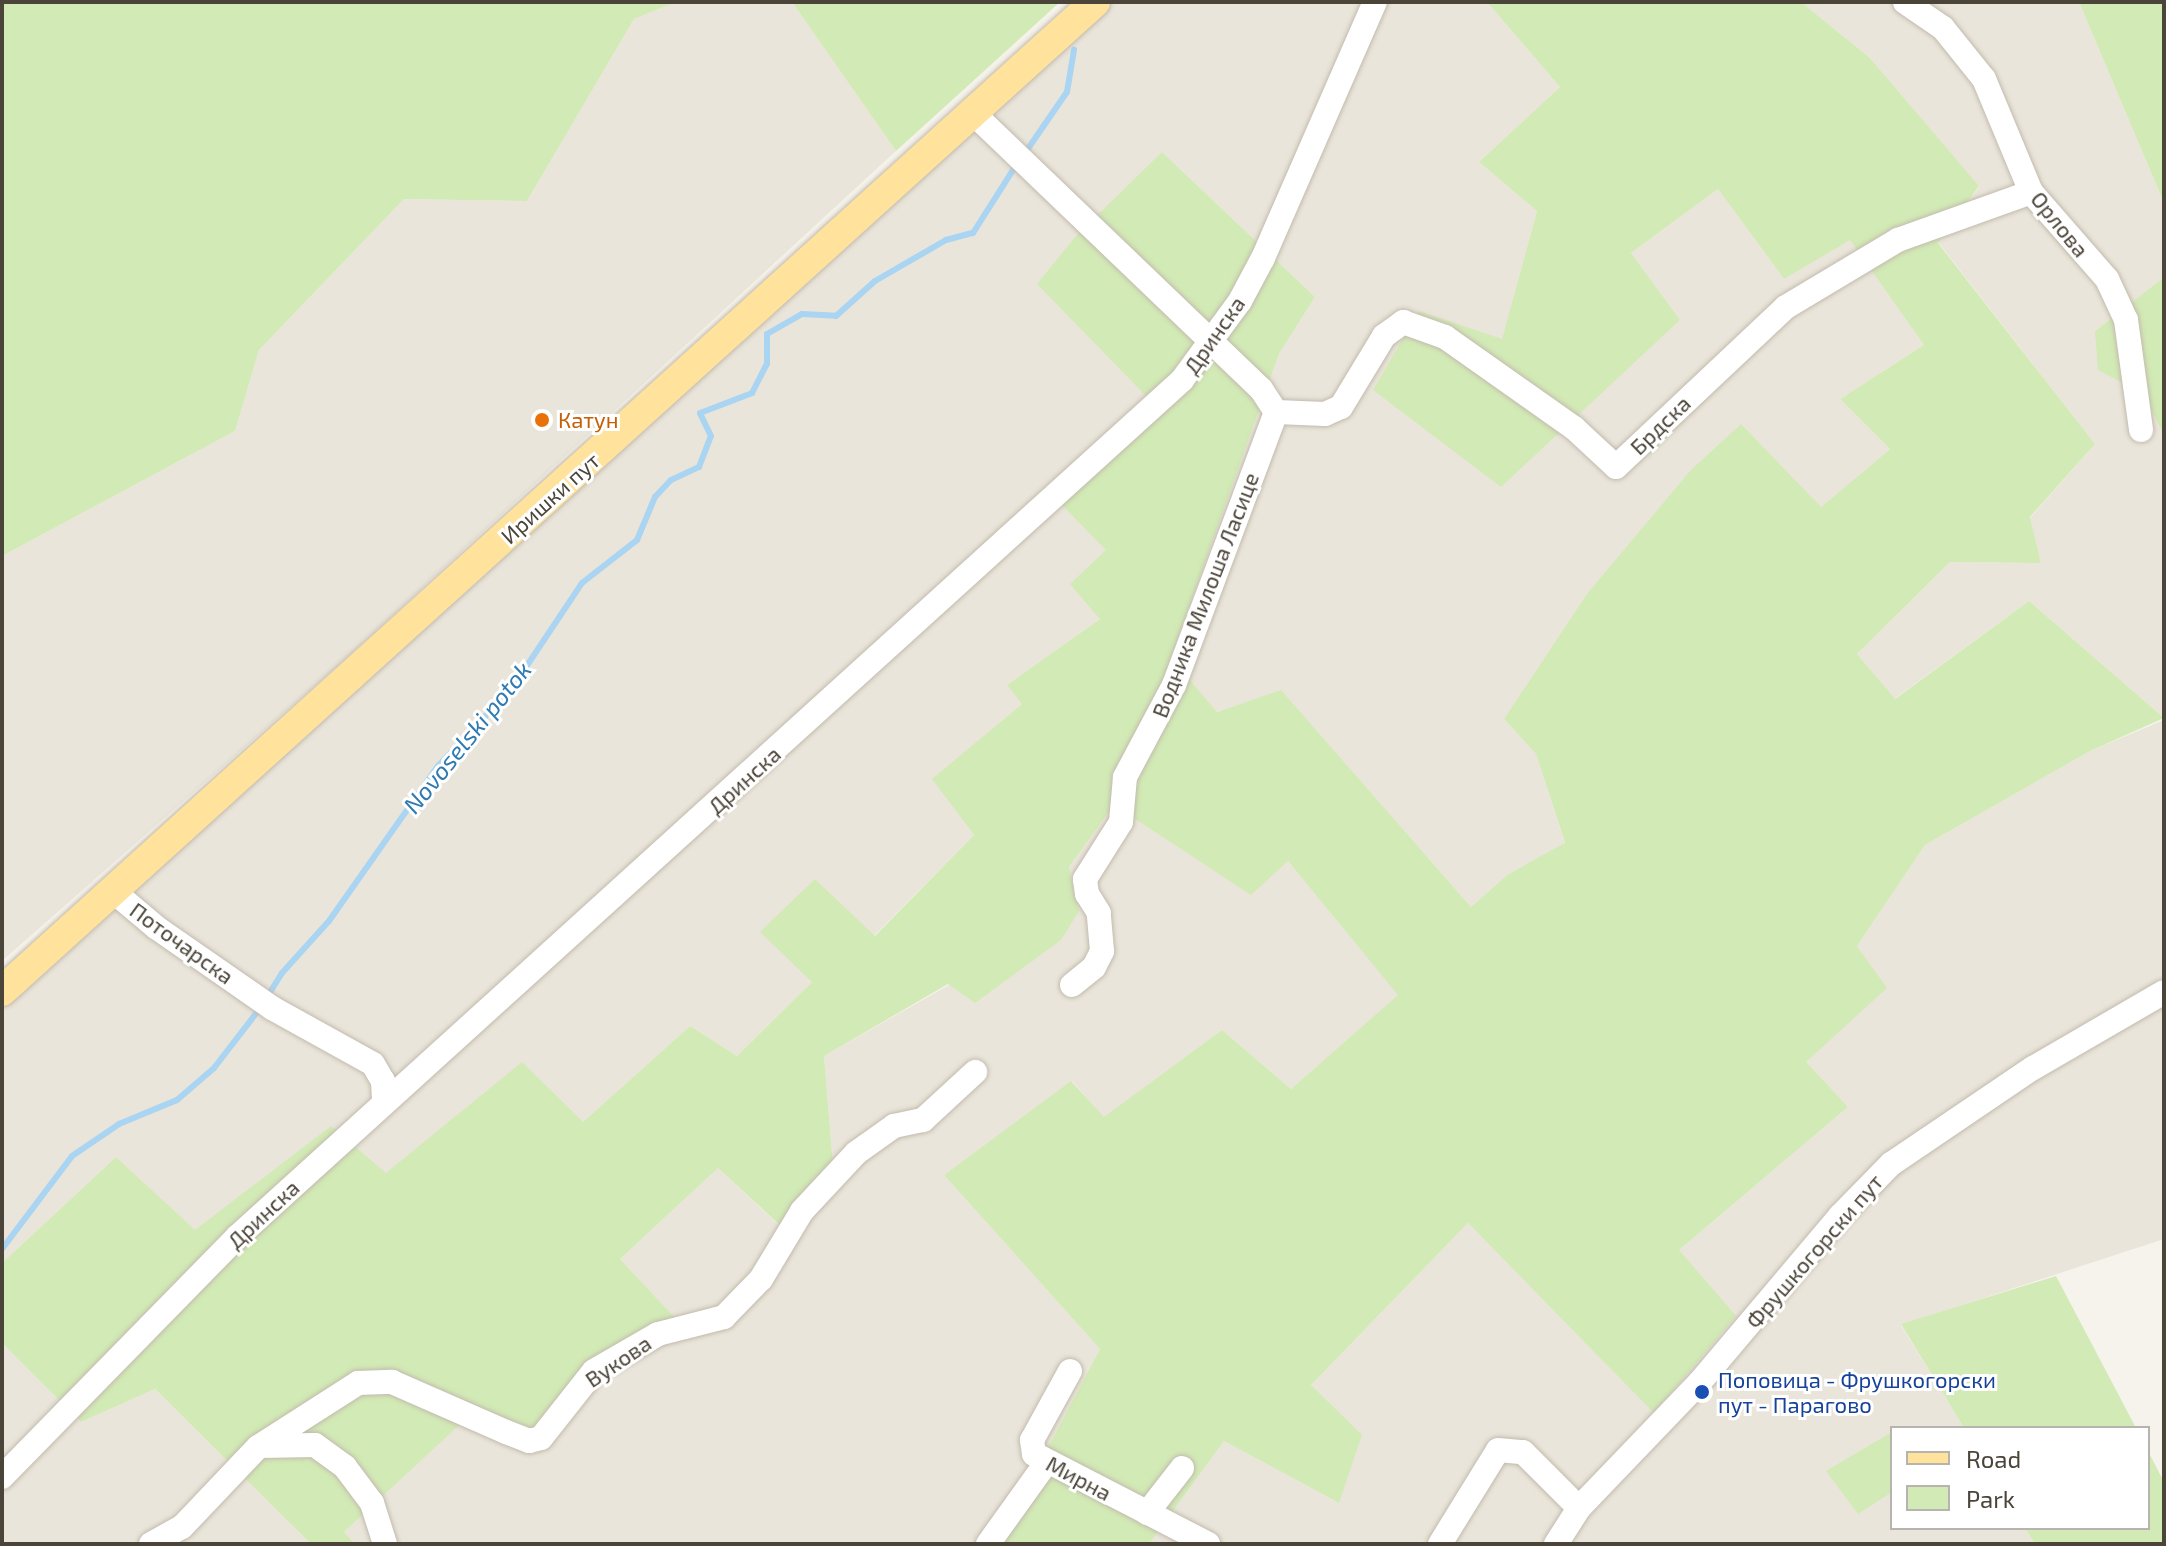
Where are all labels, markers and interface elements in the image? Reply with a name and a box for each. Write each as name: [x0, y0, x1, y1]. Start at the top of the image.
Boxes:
street label: Орлова: [2026, 186, 2094, 262]
street label: Дринска: [1178, 291, 1250, 379]
street label: Брдска: [1624, 390, 1696, 460]
place label: Катун: [558, 407, 619, 433]
marker: Катун: [533, 411, 551, 429]
street label: Иришки пут: [495, 447, 605, 549]
street label: Водника Милоша Ласице: [1146, 469, 1264, 721]
water label: Novoselski potok: [397, 655, 537, 819]
street label: Дринска: [702, 741, 786, 819]
street label: Поточарска: [125, 897, 239, 989]
street label: Фрушкогорски пут: [1740, 1169, 1888, 1333]
street label: Дринска: [222, 1174, 304, 1254]
street label: Вукова: [580, 1329, 656, 1393]
place label: Поповица - Фрушкогорски пут - Парагово: [1718, 1366, 1996, 1418]
marker: Поповица - Фрушкогорски пут - Парагово: [1693, 1383, 1711, 1401]
legend: [1890, 1426, 2150, 1530]
text: Road: [1966, 1444, 2021, 1473]
street label: Мирна: [1042, 1450, 1116, 1506]
text: Park: [1966, 1484, 2015, 1513]

